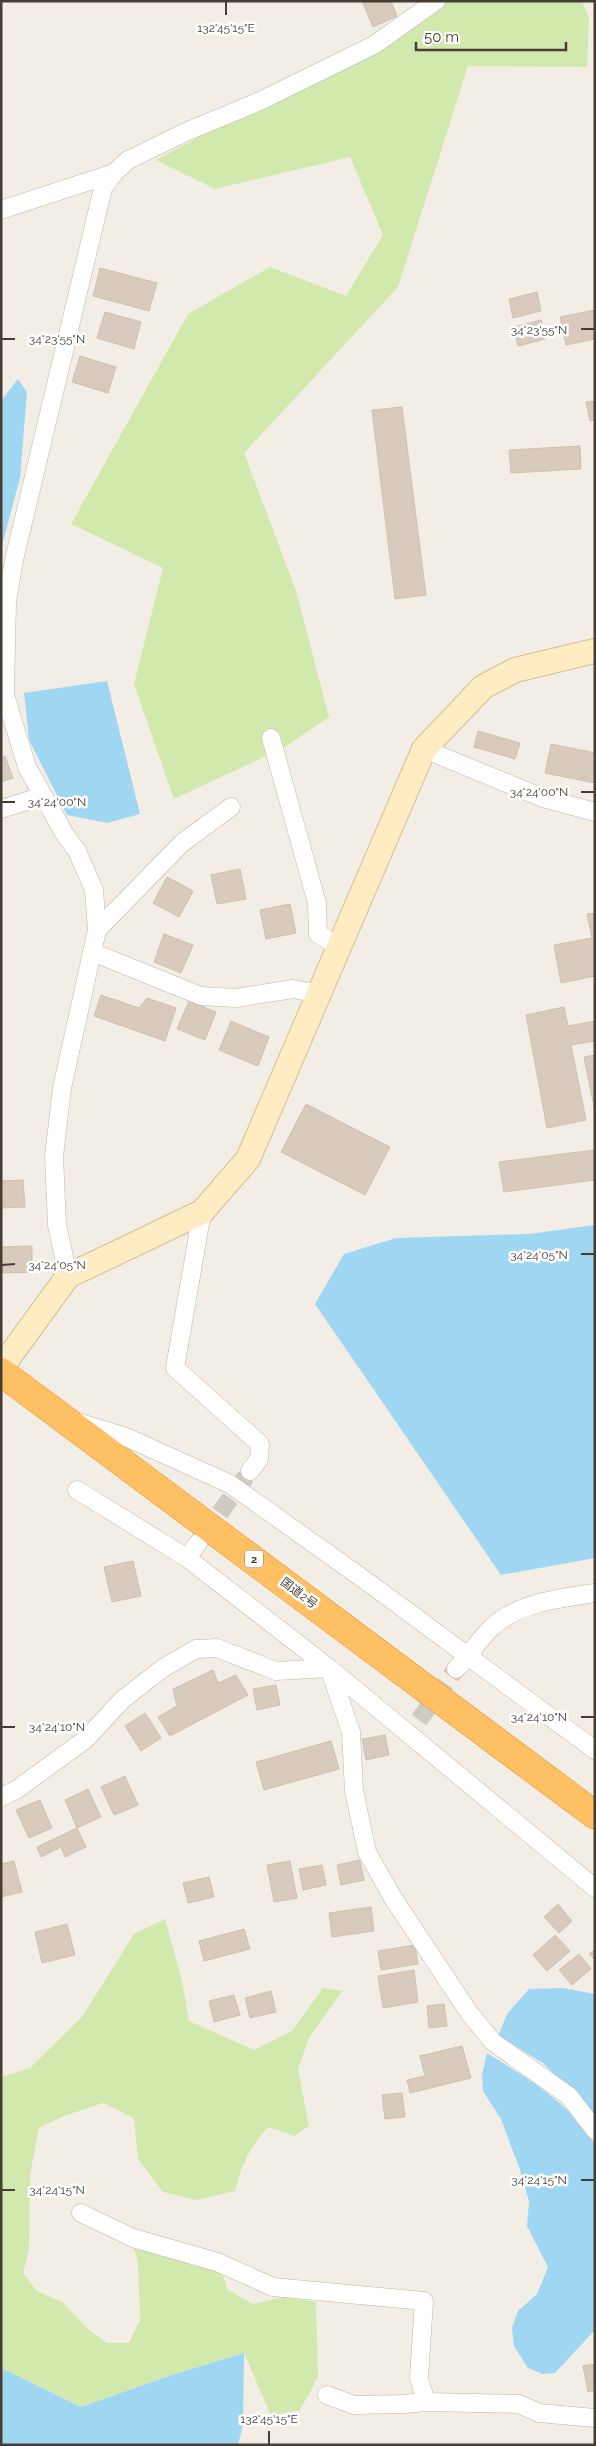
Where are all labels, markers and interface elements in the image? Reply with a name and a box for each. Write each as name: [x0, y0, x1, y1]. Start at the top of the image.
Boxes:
scale bar: [416, 20, 566, 52]
text: 132°45'15"E: [197, 21, 255, 35]
text: 50 m: [424, 28, 459, 46]
text: 34°23'55"N: [511, 323, 567, 337]
text: 34°23'55"N: [29, 332, 85, 346]
text: 34°24'00"N: [510, 785, 568, 799]
text: 34°24'00"N: [28, 795, 86, 809]
text: 34°24'05"N: [510, 1248, 568, 1262]
text: 34°24'05"N: [28, 1258, 86, 1272]
road number: 2: [245, 1550, 263, 1568]
street label: 国道2号: [278, 1575, 320, 1611]
text: 34°24'10"N: [511, 1710, 567, 1724]
text: 34°24'10"N: [29, 1720, 85, 1734]
text: 34°24'15"N: [511, 2173, 567, 2187]
text: 34°24'15"N: [29, 2183, 85, 2197]
text: 132°45'15"E: [240, 2412, 298, 2426]

